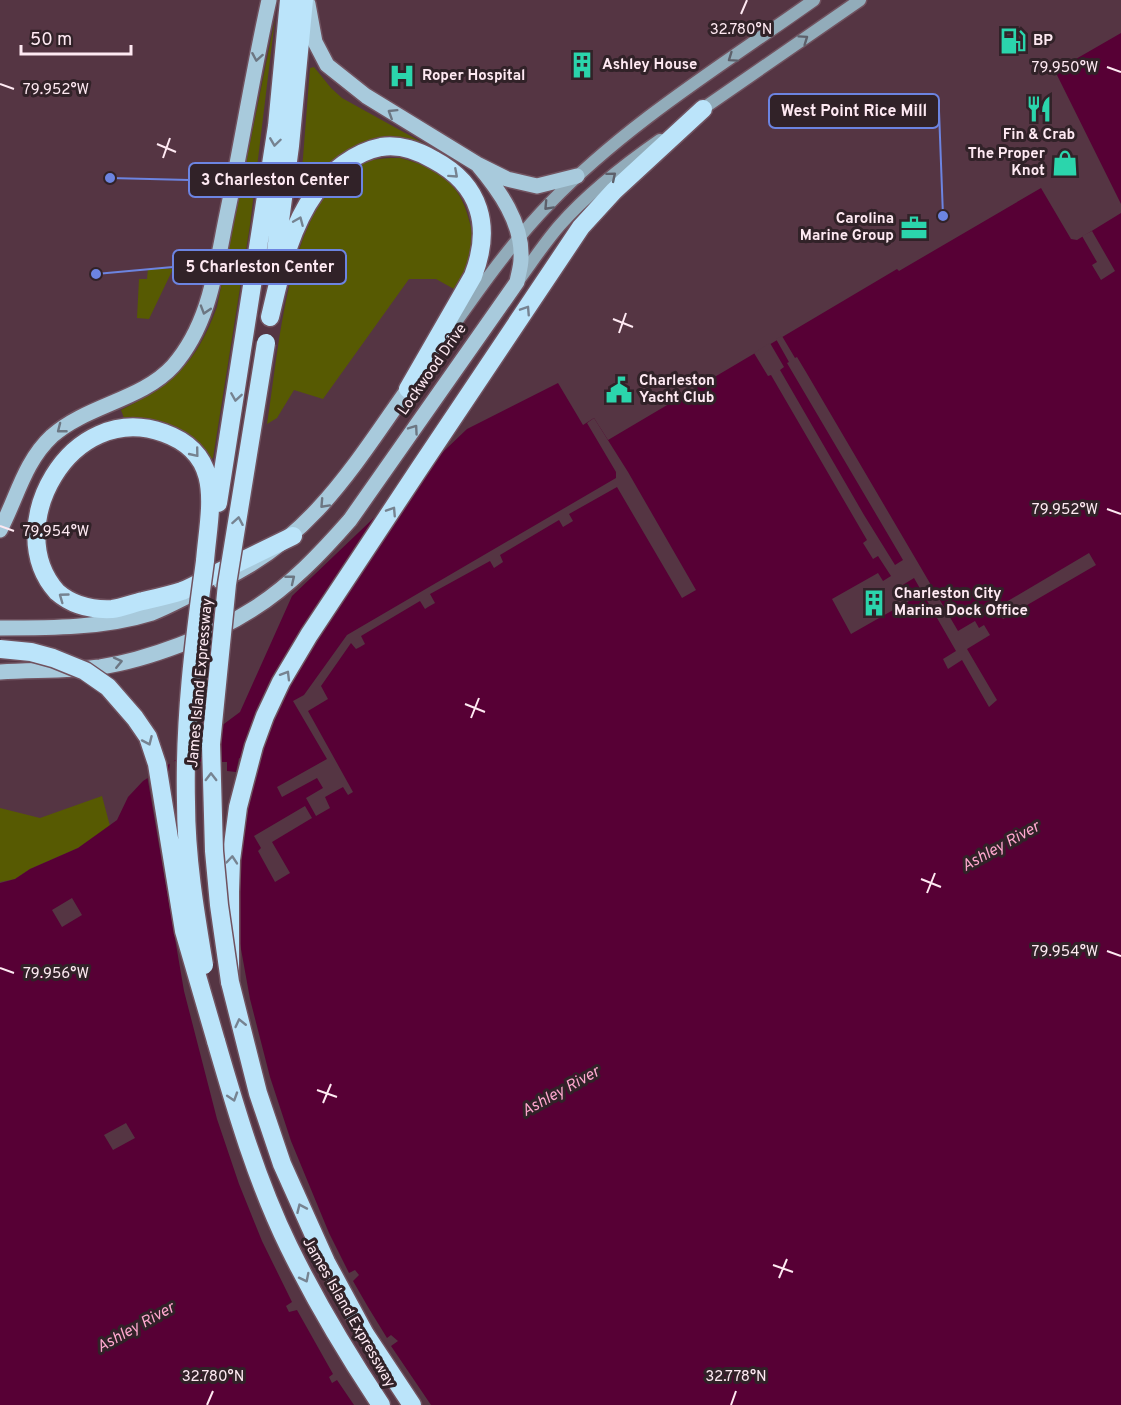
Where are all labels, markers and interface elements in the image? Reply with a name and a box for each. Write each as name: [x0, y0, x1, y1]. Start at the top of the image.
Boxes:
scale bar: [21, 18, 130, 56]
text: 32.780°N: [710, 21, 772, 40]
fuel station icon: BP: [998, 26, 1028, 56]
text: 50 m: [30, 29, 72, 52]
place label: BP: [1033, 32, 1053, 51]
one-way arrow: [798, 35, 809, 46]
building icon: Ashley House: [567, 50, 597, 80]
one-way arrow: [728, 51, 739, 62]
one-way arrow: [251, 52, 264, 62]
place label: Ashley House: [602, 56, 697, 75]
text: 79.950°W: [1032, 59, 1098, 78]
hospital icon: Roper Hospital: [387, 61, 417, 91]
place label: Roper Hospital: [422, 67, 525, 86]
text: 79.952°W: [23, 81, 89, 100]
callout: West Point Rice Mill: [769, 94, 939, 128]
restaurant icon: Fin & Crab: [1024, 94, 1054, 124]
text: West Point Rice Mill: [781, 102, 927, 122]
one-way arrow: [388, 108, 398, 120]
place label: Fin & Crab: [1003, 126, 1075, 145]
one-way arrow: [269, 137, 281, 146]
place label: The Proper Knot: [968, 145, 1046, 181]
shop icon: The Proper Knot: [1050, 148, 1080, 178]
callout: 3 Charleston Center: [189, 163, 362, 197]
one-way arrow: [448, 166, 459, 177]
text: 3 Charleston Center: [201, 171, 350, 191]
one-way arrow: [605, 173, 616, 184]
one-way arrow: [544, 198, 555, 209]
place label: Carolina Marine Group: [800, 210, 894, 246]
office icon: Carolina Marine Group: [899, 213, 929, 243]
one-way arrow: [292, 217, 304, 228]
callout: 5 Charleston Center: [173, 250, 346, 284]
text: 5 Charleston Center: [186, 258, 335, 278]
one-way arrow: [200, 304, 212, 315]
one-way arrow: [519, 306, 530, 317]
street label: Lockwood Drive: [394, 321, 472, 419]
place label: Charleston Yacht Club: [639, 372, 715, 408]
public building icon: Charleston Yacht Club: [604, 375, 634, 405]
one-way arrow: [230, 392, 242, 401]
one-way arrow: [57, 422, 68, 433]
one-way arrow: [407, 424, 418, 435]
one-way arrow: [188, 446, 199, 457]
one-way arrow: [320, 497, 331, 508]
text: 79.952°W: [1032, 501, 1098, 520]
one-way arrow: [384, 507, 396, 517]
one-way arrow: [231, 516, 244, 526]
text: 79.954°W: [23, 523, 89, 542]
one-way arrow: [284, 576, 295, 587]
place label: Charleston City Marina Dock Office: [894, 585, 1028, 621]
building icon: Charleston City Marina Dock Office: [859, 588, 889, 618]
one-way arrow: [59, 593, 70, 604]
street label: James Island Expressway: [184, 597, 218, 769]
one-way arrow: [112, 657, 122, 670]
one-way arrow: [278, 671, 290, 681]
one-way arrow: [141, 735, 153, 746]
one-way arrow: [205, 773, 217, 782]
water label: Ashley River: [958, 816, 1045, 877]
one-way arrow: [225, 856, 238, 865]
text: 79.954°W: [1032, 943, 1098, 962]
text: 79.956°W: [23, 965, 89, 984]
one-way arrow: [234, 1018, 247, 1028]
water label: Ashley River: [518, 1061, 605, 1122]
one-way arrow: [225, 1091, 238, 1102]
one-way arrow: [297, 1203, 309, 1214]
street label: James Island Expressway: [297, 1235, 399, 1392]
one-way arrow: [298, 1271, 309, 1282]
water label: Ashley River: [93, 1297, 180, 1358]
text: 32.780°N: [182, 1368, 244, 1387]
text: 32.778°N: [705, 1368, 767, 1387]

